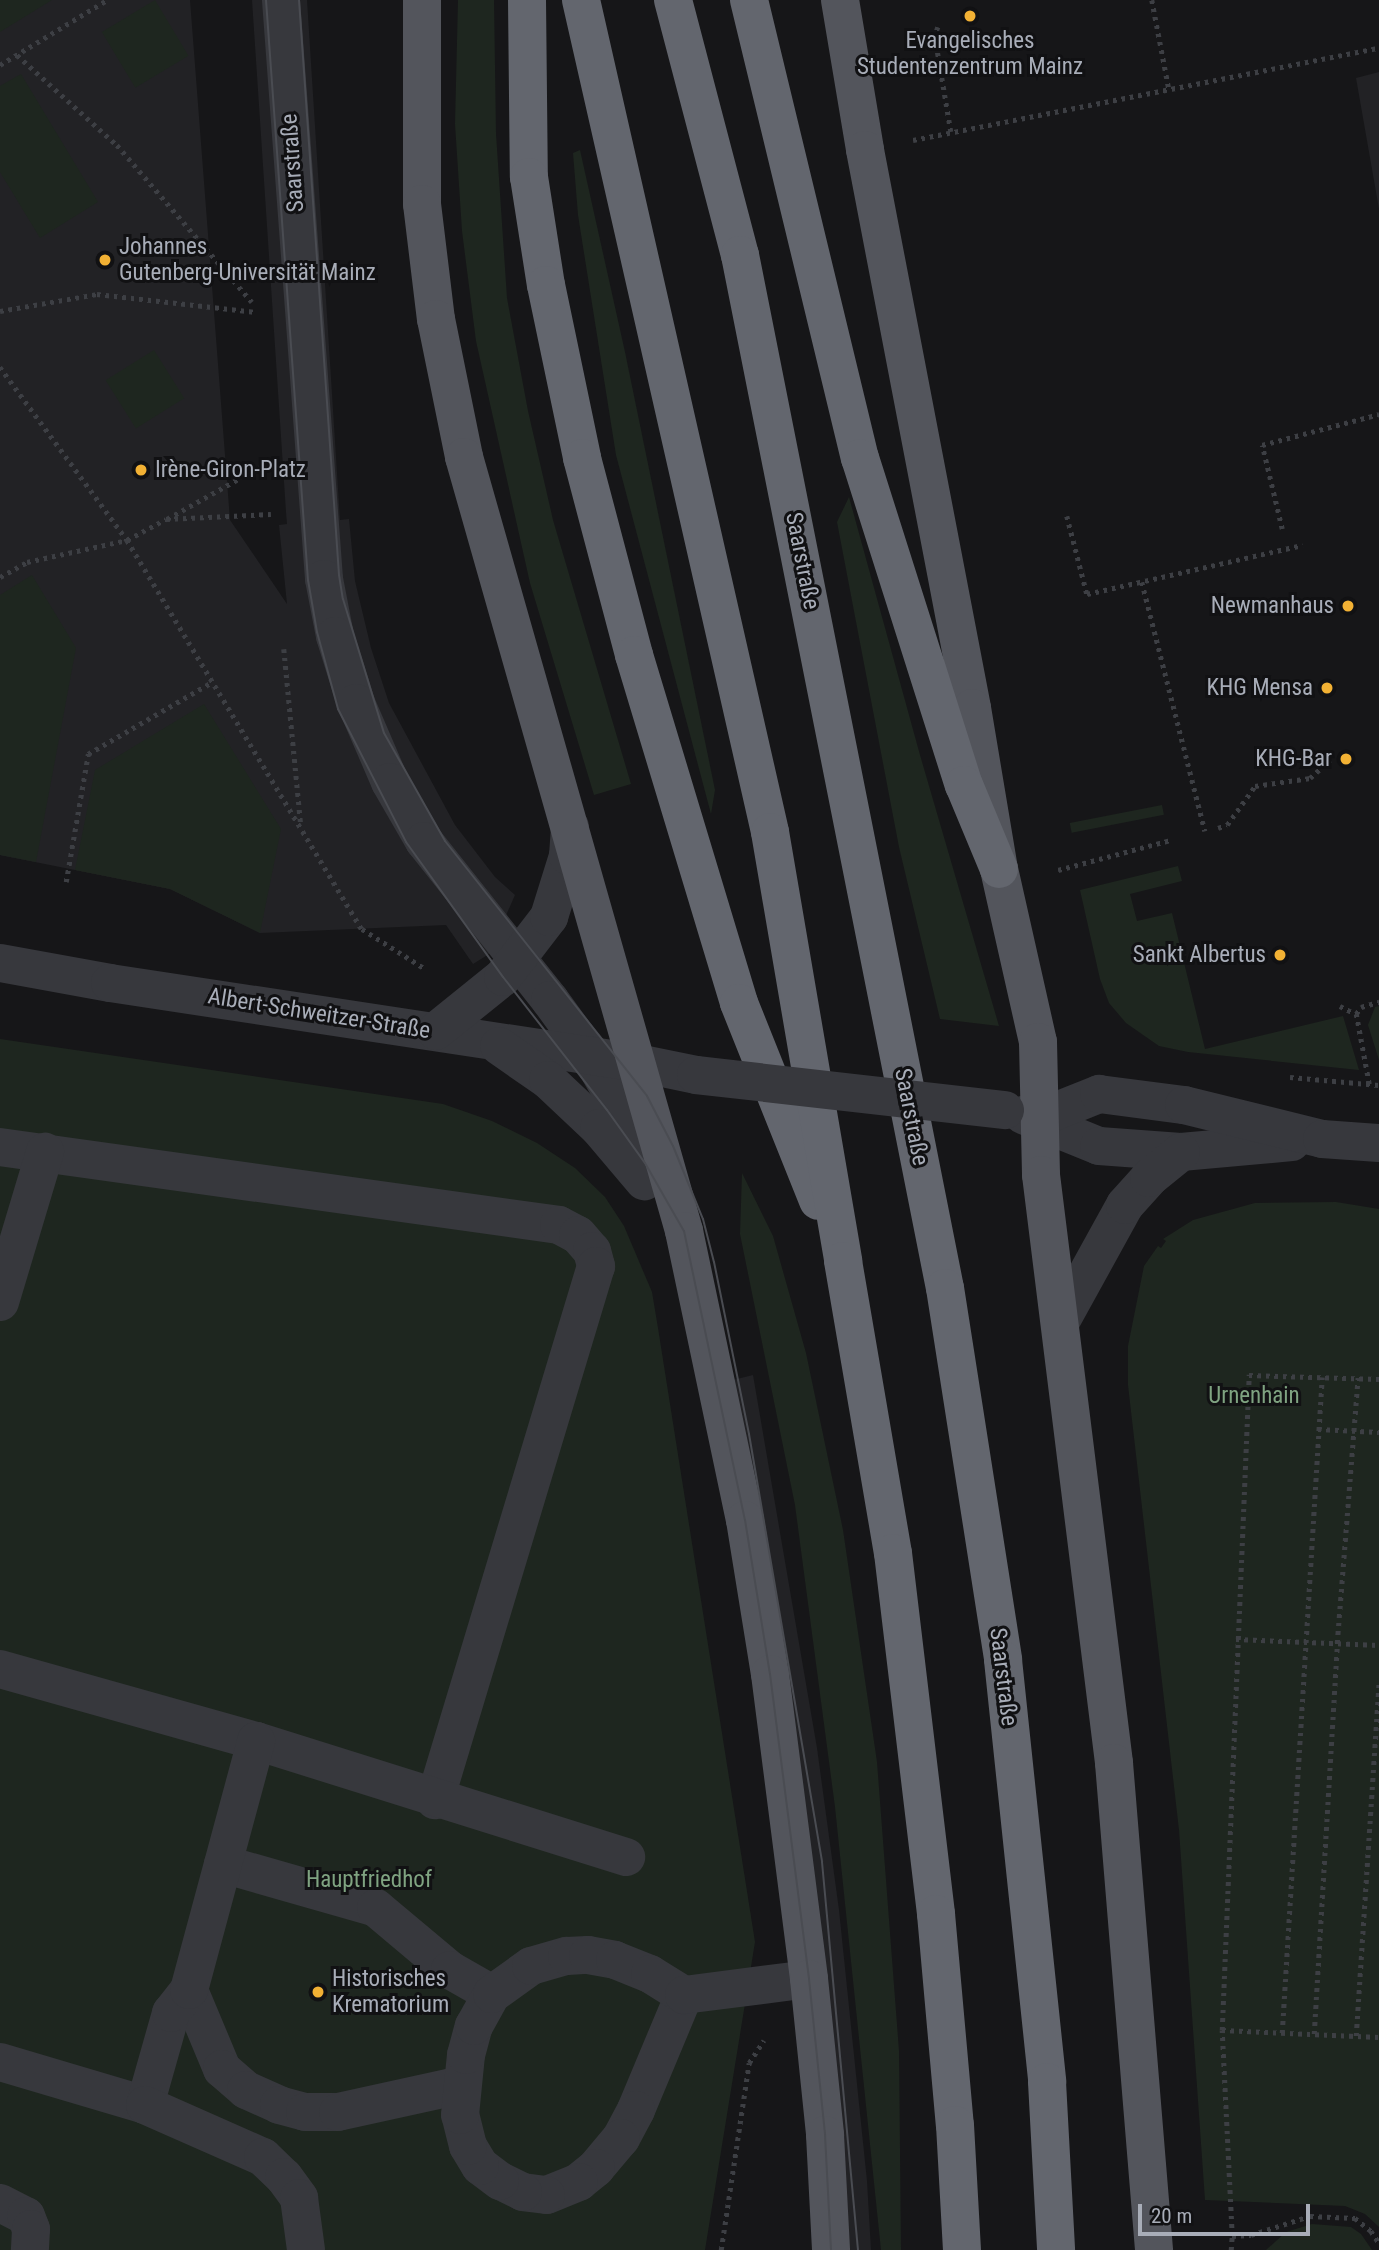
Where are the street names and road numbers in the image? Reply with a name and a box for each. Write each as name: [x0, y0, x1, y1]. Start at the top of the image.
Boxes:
street label: Saarstraße: [276, 113, 310, 213]
street label: Saarstraße: [779, 510, 825, 612]
street label: Albert-Schweitzer-Straße: [206, 983, 432, 1045]
street label: Saarstraße: [888, 1066, 934, 1168]
street label: Saarstraße: [983, 1626, 1023, 1728]

